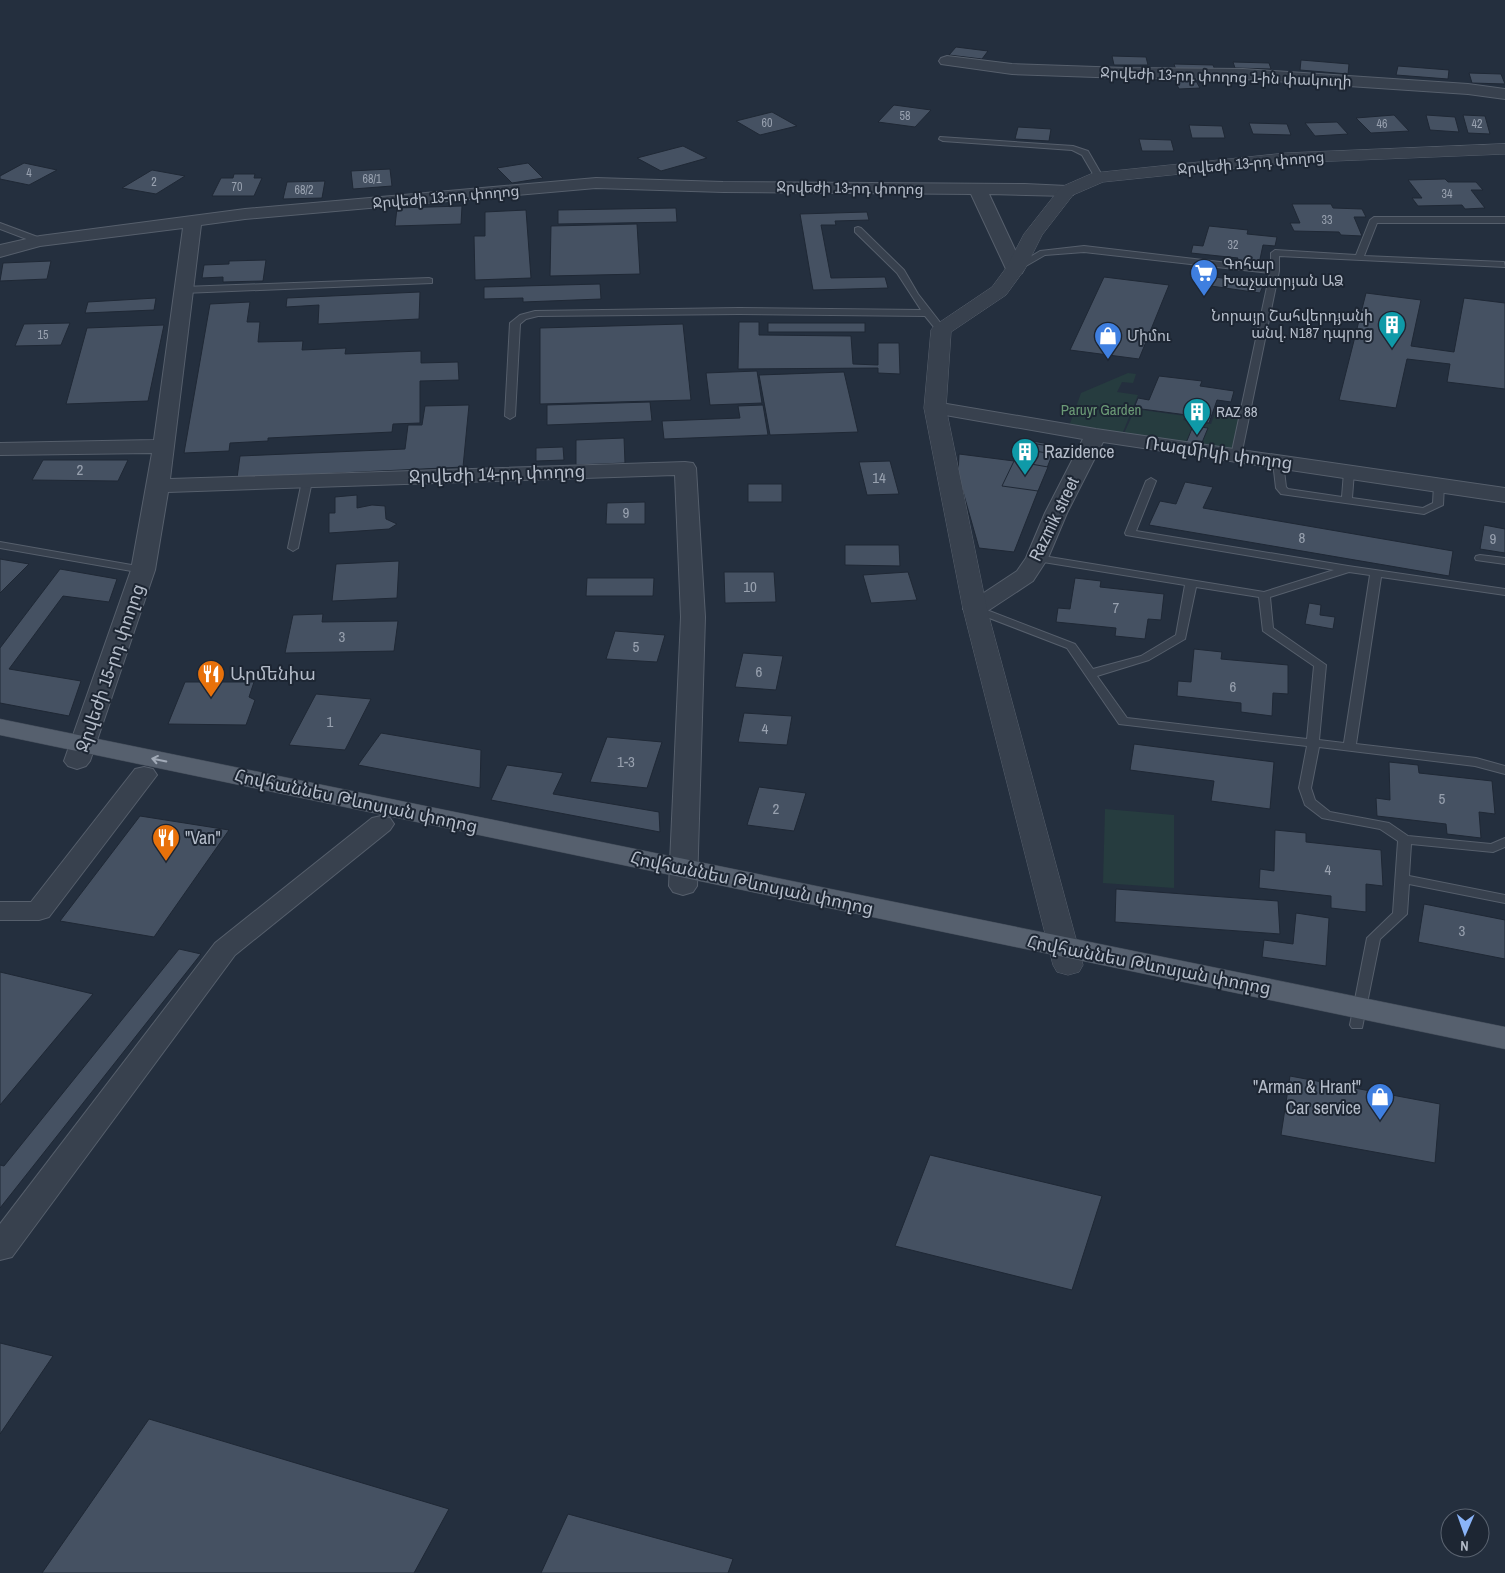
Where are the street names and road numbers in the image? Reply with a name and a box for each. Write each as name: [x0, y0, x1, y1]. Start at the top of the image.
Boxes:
street label: Ջրվեժի 13-րդ փողոց 1-ին փակուղի: [1100, 62, 1352, 91]
street label: Ջրվեժի 13-րդ փողոց: [1177, 146, 1325, 179]
street label: Ջրվեժի 13-րդ փողոց: [776, 176, 924, 199]
street label: Ջրվեժի 13-րդ փողոց: [372, 180, 520, 213]
street label: Ռազմիկի փողոց: [1144, 430, 1294, 475]
street label: Ջրվեժի 14-րդ փողոց: [408, 458, 586, 489]
street label: Razmik street: [1022, 472, 1085, 565]
street label: Ջրվեժի 15-րդ փողոց: [69, 580, 150, 755]
street label: Հովհաննես Թևոսյան փողոց: [232, 763, 480, 839]
street label: Հովհաննես Թևոսյան փողոց: [628, 845, 876, 921]
street label: Հովհաննես Թևոսյան փողոց: [1025, 929, 1273, 1000]

